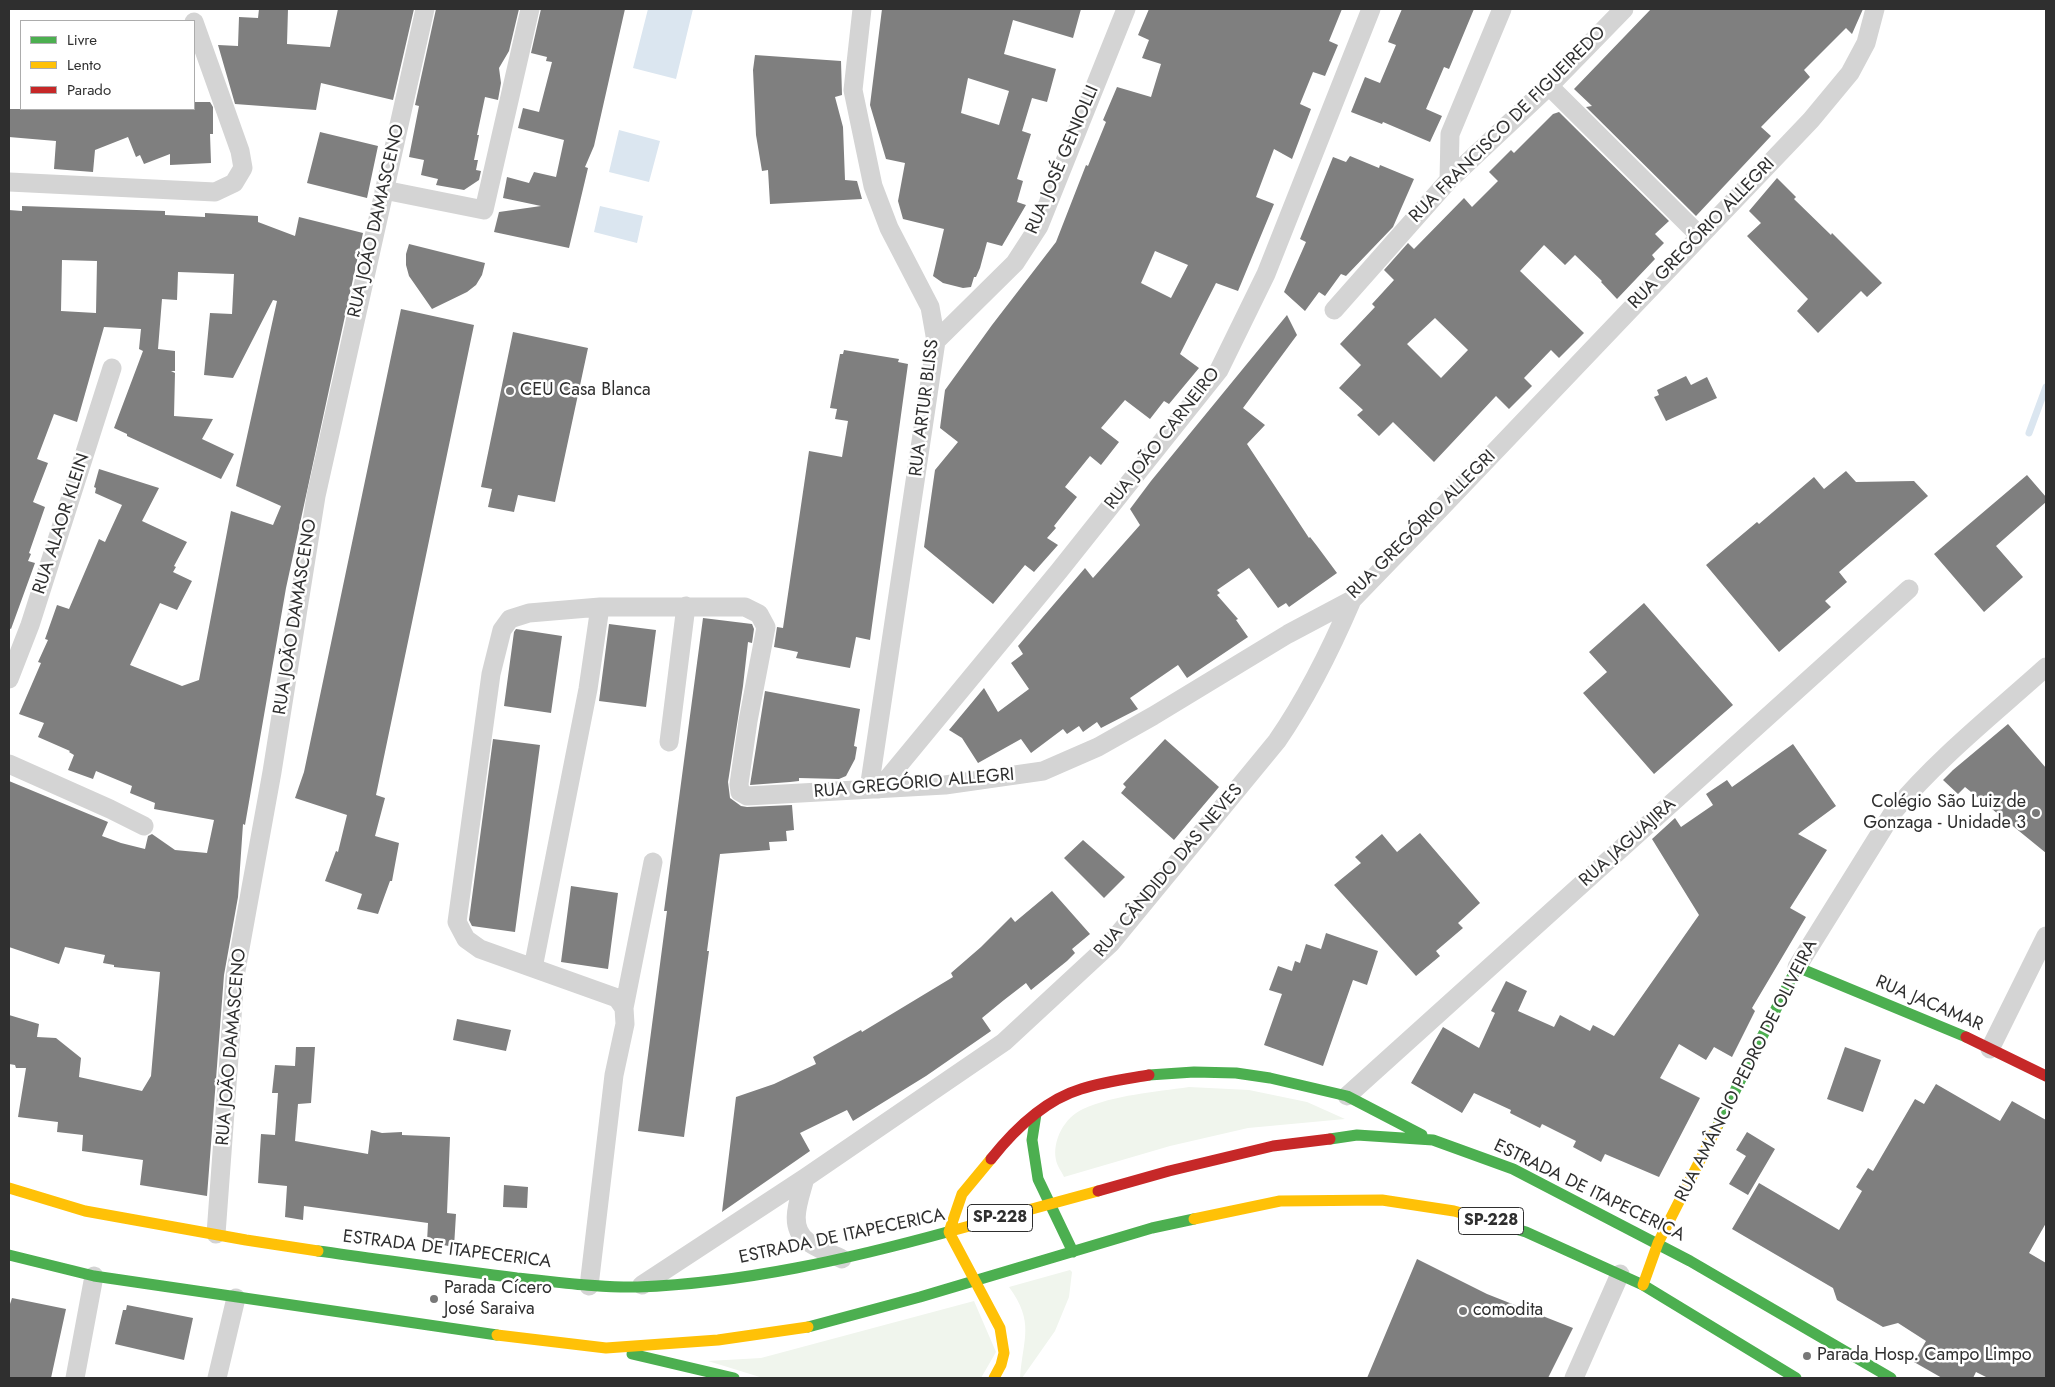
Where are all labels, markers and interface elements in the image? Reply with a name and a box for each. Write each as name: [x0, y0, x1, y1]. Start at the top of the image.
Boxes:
legend: [20, 20, 195, 110]
street label: RUA FRANCISCO DE FIGUEIREDO: [1405, 22, 1611, 228]
text: Livre: [67, 29, 97, 51]
text: Lento: [67, 54, 101, 76]
text: Parado: [67, 79, 111, 101]
street label: RUA JOSÉ GENIOLLI: [1022, 82, 1104, 238]
street label: RUA JOÃO DAMASCENO: [344, 122, 410, 320]
street label: RUA GREGÓRIO ALLEGRI: [1624, 154, 1780, 314]
street label: RUA ARTUR BLISS: [906, 338, 944, 478]
street label: RUA JOÃO CARNEIRO: [1101, 364, 1225, 514]
place label: CEU Casa Blanca: [520, 380, 651, 402]
marker: CEU Casa Blanca: [504, 385, 516, 397]
street label: RUA GREGÓRIO ALLEGRI: [1343, 446, 1501, 604]
street label: RUA ALAOR KLEIN: [29, 451, 95, 597]
street label: RUA JOÃO DAMASCENO: [270, 518, 322, 716]
street label: RUA GREGÓRIO ALLEGRI: [813, 764, 1015, 804]
street label: RUA CÂNDIDO DAS NEVES: [1090, 780, 1248, 962]
place label: Colégio São Luiz de Gonzaga - Unidade 3: [1863, 792, 2026, 834]
street label: RUA JAGUAJIRA: [1575, 794, 1681, 892]
marker: Colégio São Luiz de Gonzaga - Unidade 3: [2030, 807, 2042, 819]
street label: RUA AMÂNCIO PEDRO DE OLIVEIRA: [1671, 936, 1823, 1206]
street label: RUA JOÃO DAMASCENO: [213, 947, 251, 1147]
street label: RUA JACAMAR: [1872, 972, 1986, 1036]
street label: ESTRADA DE ITAPECERICA: [1490, 1135, 1688, 1247]
road number: SP-228: [968, 1204, 1032, 1232]
street label: ESTRADA DE ITAPECERICA: [737, 1205, 947, 1269]
road number: SP-228: [1458, 1208, 1524, 1234]
street label: ESTRADA DE ITAPECERICA: [342, 1226, 552, 1274]
place label: Parada Cícero José Saraiva: [444, 1278, 552, 1320]
marker: Parada Cícero José Saraiva: [428, 1293, 440, 1305]
place label: comodita: [1473, 1300, 1543, 1322]
marker: comodita: [1457, 1305, 1469, 1317]
place label: Parada Hosp. Campo Limpo: [1817, 1345, 2032, 1367]
marker: Parada Hosp. Campo Limpo: [1801, 1350, 1813, 1362]

